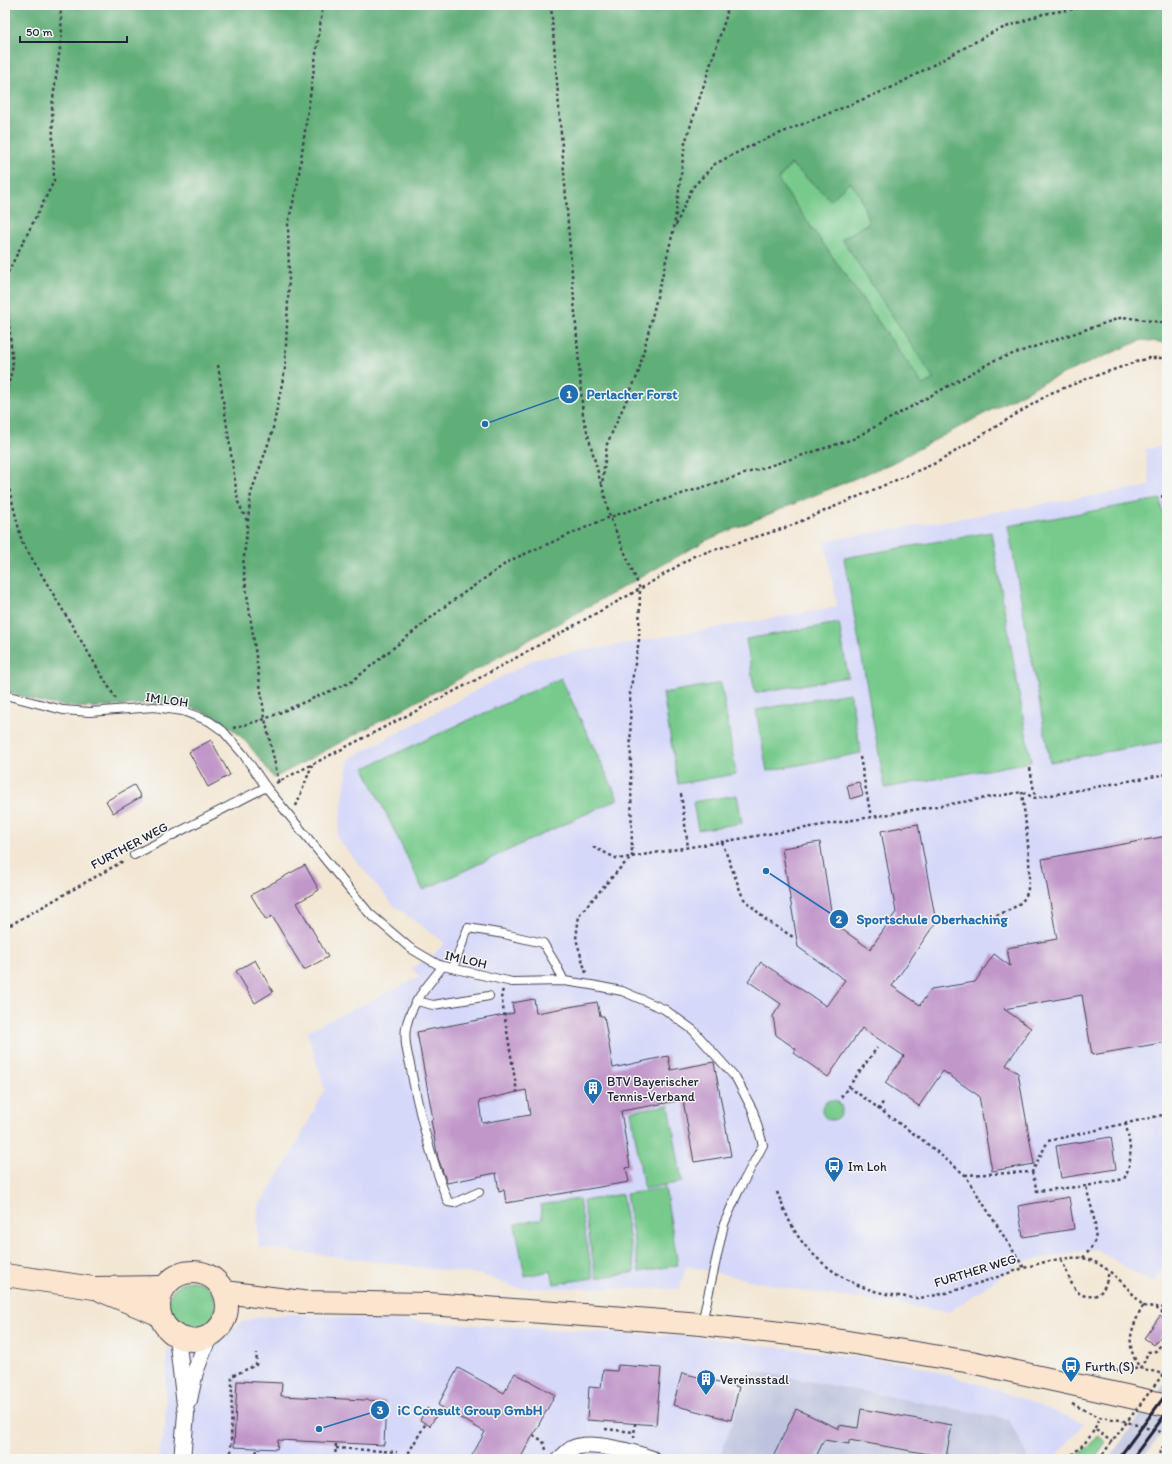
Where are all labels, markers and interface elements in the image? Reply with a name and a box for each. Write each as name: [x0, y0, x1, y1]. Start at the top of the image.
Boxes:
scale bar: [20, 18, 127, 44]
text: 50 m: [26, 25, 52, 39]
callout: Perlacher Forst: [559, 381, 686, 407]
text: Perlacher Forst: [587, 386, 678, 403]
text: 1: [566, 387, 572, 401]
street label: IM LOH: [145, 689, 189, 710]
street label: FURTHER WEG: [88, 819, 170, 872]
callout: Sportschule Oberhaching: [829, 906, 1015, 932]
text: Sportschule Oberhaching: [856, 911, 1008, 928]
text: 2: [836, 912, 843, 926]
street label: IM LOH: [443, 947, 489, 972]
place label: BTV Bayerischer Tennis-Verband: [607, 1074, 700, 1104]
building icon: BTV Bayerischer Tennis-Verband: [582, 1077, 604, 1105]
bus stop icon: Im Loh: [823, 1155, 845, 1183]
place label: Im Loh: [848, 1159, 887, 1174]
street label: FURTHER WEG: [932, 1251, 1018, 1290]
bus stop icon: Furth (S): [1060, 1355, 1082, 1383]
place label: Furth (S): [1085, 1359, 1134, 1374]
building icon: Vereinsstadl: [695, 1368, 717, 1396]
place label: Vereinsstadl: [720, 1372, 789, 1387]
callout: iC Consult Group GmbH: [370, 1397, 550, 1423]
text: iC Consult Group GmbH: [398, 1402, 542, 1419]
text: 3: [377, 1403, 384, 1417]

